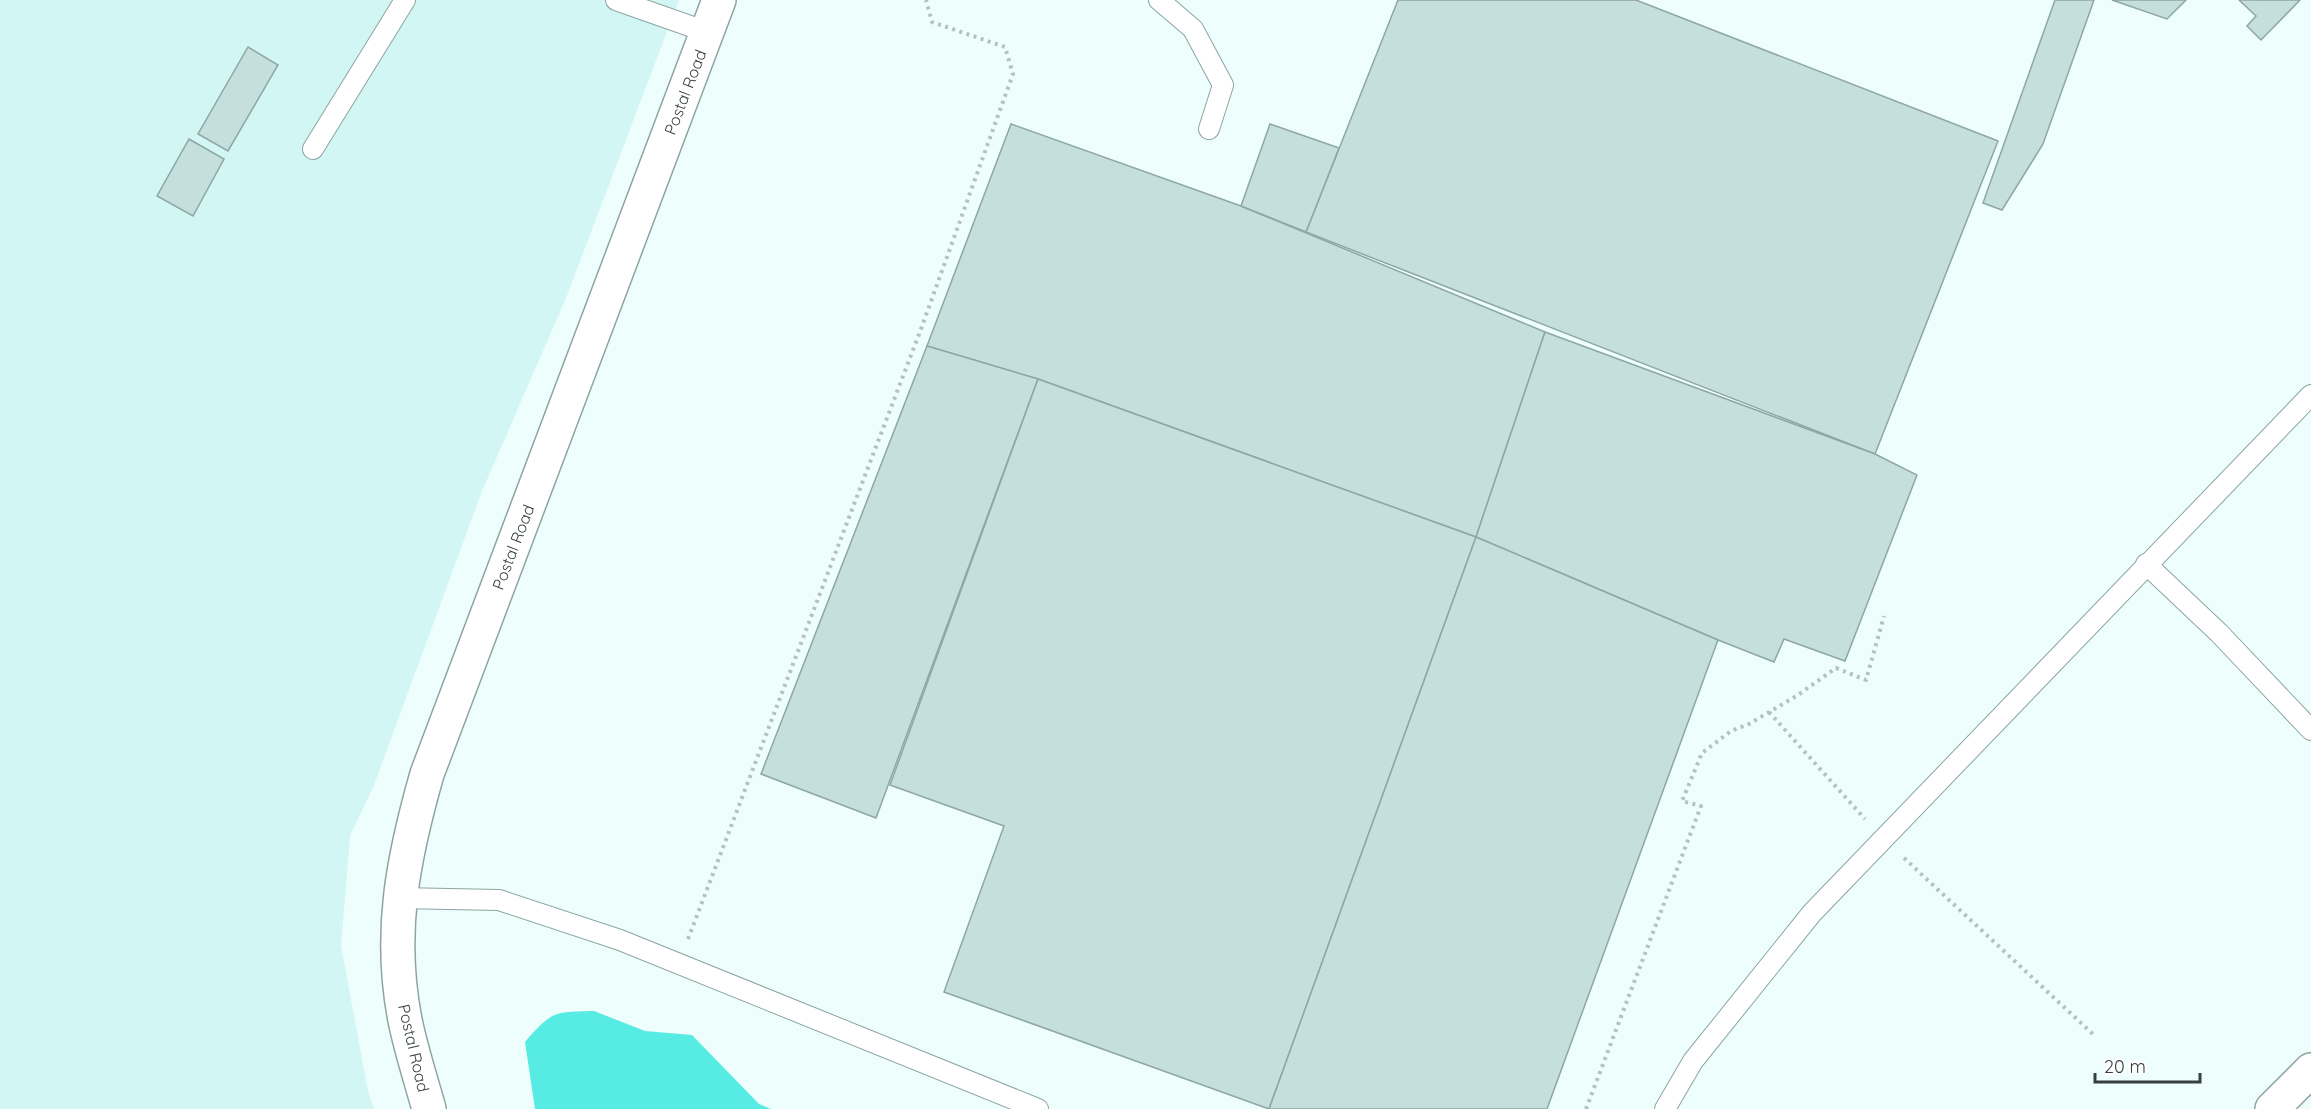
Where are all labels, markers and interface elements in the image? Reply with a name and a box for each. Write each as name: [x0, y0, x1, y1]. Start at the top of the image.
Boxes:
street label: Postal Road: [660, 47, 710, 137]
street label: Postal Road: [488, 502, 538, 592]
street label: Postal Road: [394, 1002, 434, 1094]
scale bar: [2095, 1046, 2200, 1084]
text: 20 m: [2104, 1055, 2146, 1078]

